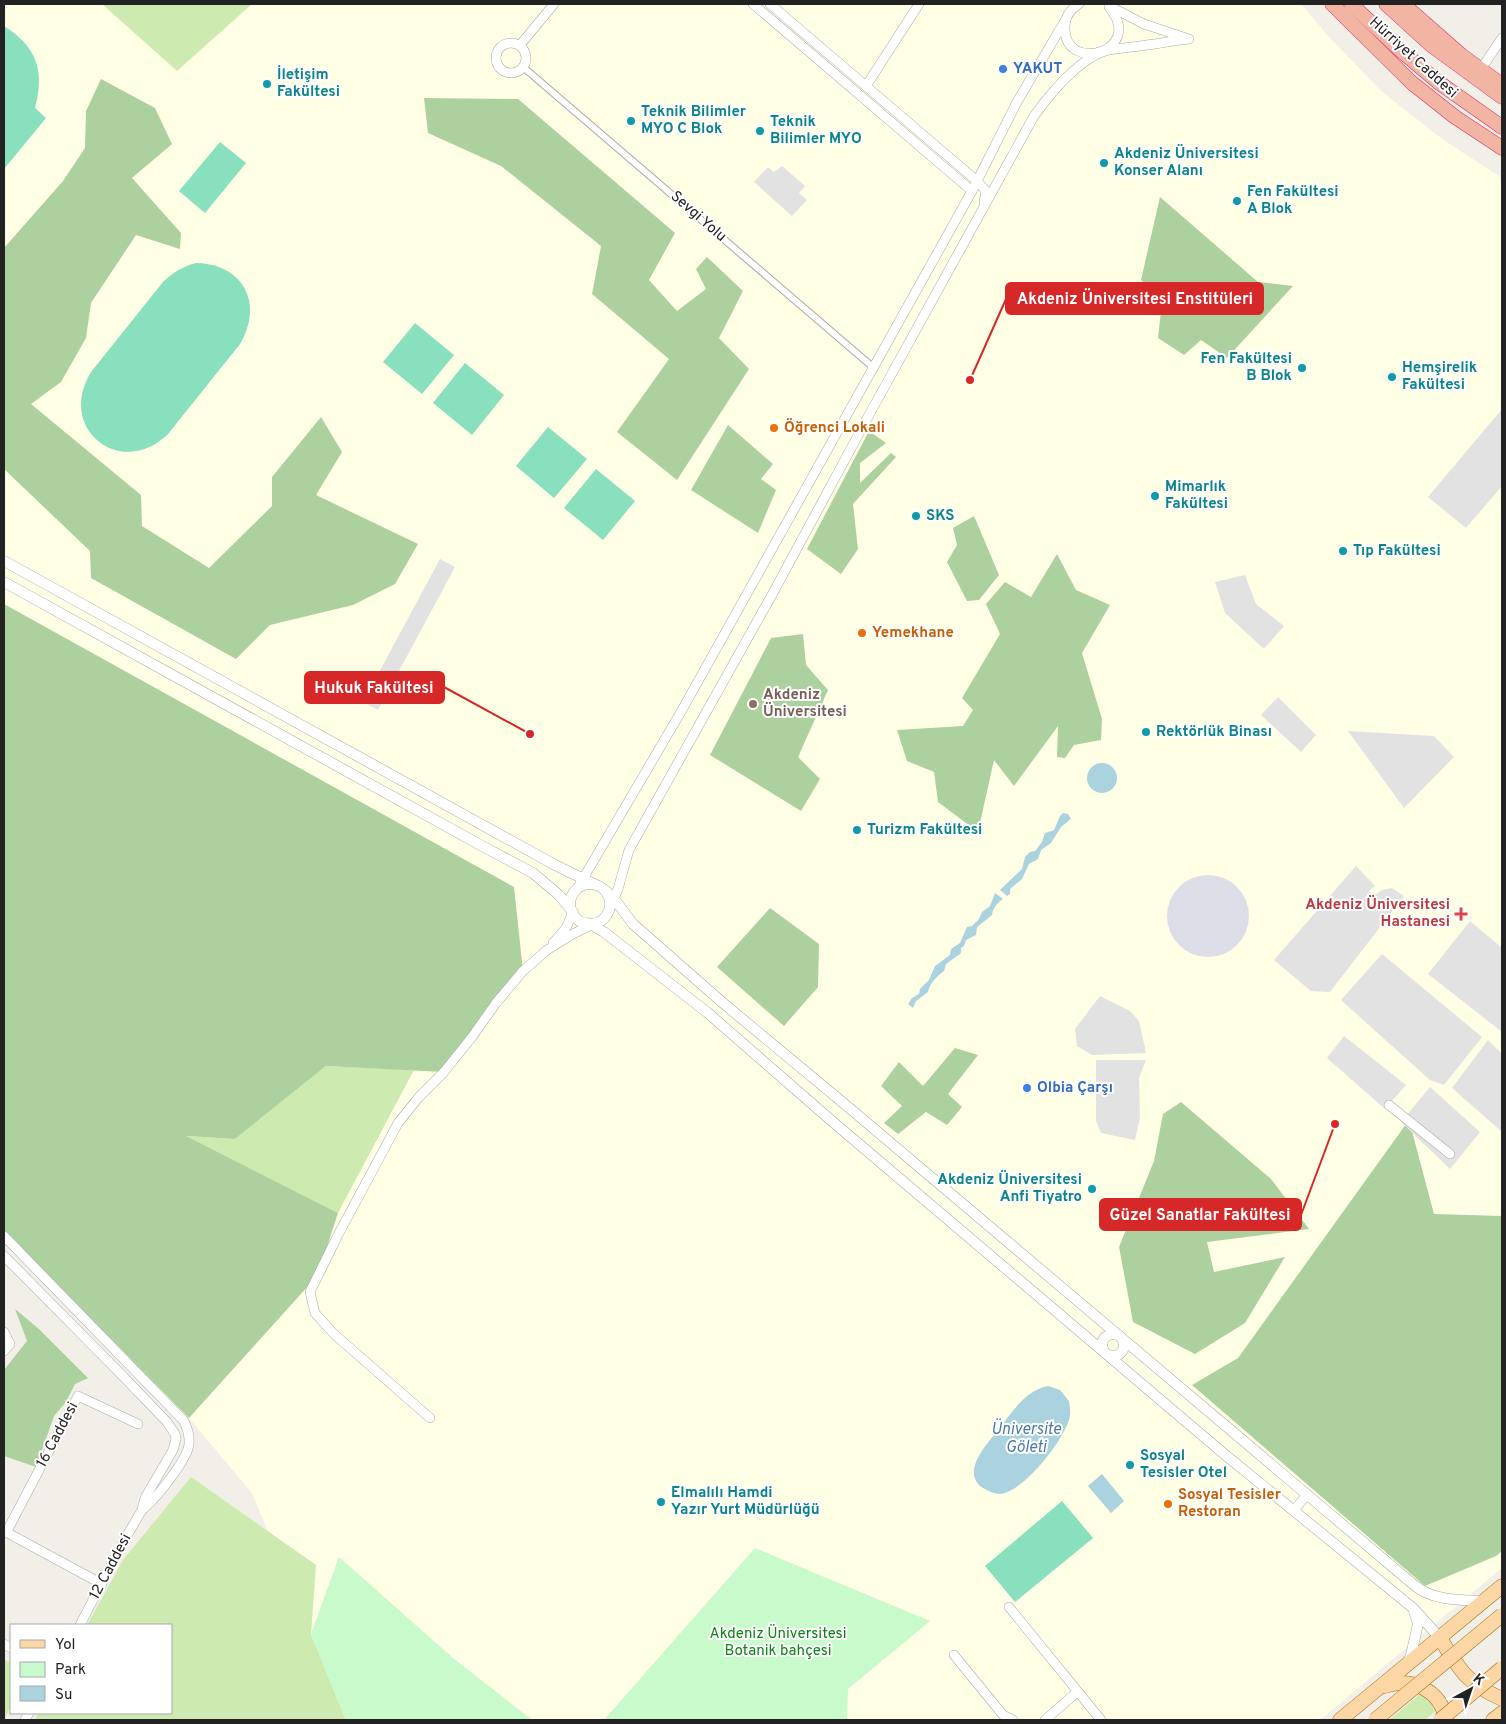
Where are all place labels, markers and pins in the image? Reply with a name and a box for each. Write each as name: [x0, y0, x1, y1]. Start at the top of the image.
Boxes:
place label: YAKUT: [1013, 60, 1062, 79]
marker: YAKUT: [997, 63, 1009, 75]
place label: İletişim Fakültesi: [277, 65, 340, 102]
marker: İletişim Fakültesi: [261, 78, 273, 90]
place label: Teknik Bilimler MYO C Blok: [641, 103, 747, 139]
place label: Teknik Bilimler MYO: [770, 113, 862, 149]
marker: Teknik Bilimler MYO C Blok: [625, 115, 637, 127]
marker: Teknik Bilimler MYO: [754, 125, 766, 137]
place label: Akdeniz Üniversitesi Konser Alanı: [1114, 143, 1259, 181]
marker: Akdeniz Üniversitesi Konser Alanı: [1098, 157, 1110, 169]
place label: Fen Fakültesi A Blok: [1247, 183, 1339, 219]
marker: Fen Fakültesi A Blok: [1231, 195, 1243, 207]
callout: Akdeniz Üniversitesi Enstitüleri: [1006, 283, 1263, 314]
place label: Fen Fakültesi B Blok: [1200, 350, 1292, 386]
place label: Hemşirelik Fakültesi: [1402, 359, 1477, 395]
marker: Fen Fakültesi B Blok: [1296, 362, 1308, 374]
marker: Hemşirelik Fakültesi: [1386, 371, 1398, 383]
place label: Öğrenci Lokali: [784, 417, 885, 438]
marker: Öğrenci Lokali: [768, 422, 780, 434]
place label: Mimarlık Fakültesi: [1165, 478, 1228, 514]
marker: Mimarlık Fakültesi: [1149, 490, 1161, 502]
place label: SKS: [926, 507, 955, 526]
marker: SKS: [910, 510, 922, 522]
place label: Tıp Fakültesi: [1353, 542, 1441, 561]
marker: Tıp Fakültesi: [1337, 545, 1349, 557]
place label: Yemekhane: [872, 624, 954, 643]
marker: Yemekhane: [856, 627, 868, 639]
callout: Hukuk Fakültesi: [305, 672, 444, 703]
place label: Akdeniz Üniversitesi: [763, 686, 847, 722]
marker: Akdeniz Üniversitesi: [747, 698, 759, 710]
place label: Rektörlük Binası: [1156, 723, 1272, 742]
marker: Rektörlük Binası: [1140, 726, 1152, 738]
place label: Turizm Fakültesi: [867, 821, 982, 840]
marker: Turizm Fakültesi: [851, 824, 863, 836]
place label: Akdeniz Üniversitesi Hastanesi: [1305, 894, 1450, 932]
marker: Akdeniz Üniversitesi Hastanesi: [1454, 907, 1468, 921]
place label: Olbia Çarşı: [1037, 1079, 1113, 1098]
marker: Olbia Çarşı: [1021, 1082, 1033, 1094]
place label: Akdeniz Üniversitesi Anfi Tiyatro: [937, 1169, 1082, 1207]
marker: Akdeniz Üniversitesi Anfi Tiyatro: [1086, 1183, 1098, 1195]
callout: Güzel Sanatlar Fakültesi: [1100, 1199, 1301, 1230]
place label: Sosyal Tesisler Otel: [1140, 1447, 1227, 1483]
marker: Sosyal Tesisler Otel: [1124, 1459, 1136, 1471]
place label: Elmalılı Hamdi Yazır Yurt Müdürlüğü: [671, 1484, 820, 1520]
place label: Sosyal Tesisler Restoran: [1178, 1486, 1282, 1522]
marker: Elmalılı Hamdi Yazır Yurt Müdürlüğü: [655, 1496, 667, 1508]
marker: Sosyal Tesisler Restoran: [1162, 1498, 1174, 1510]

